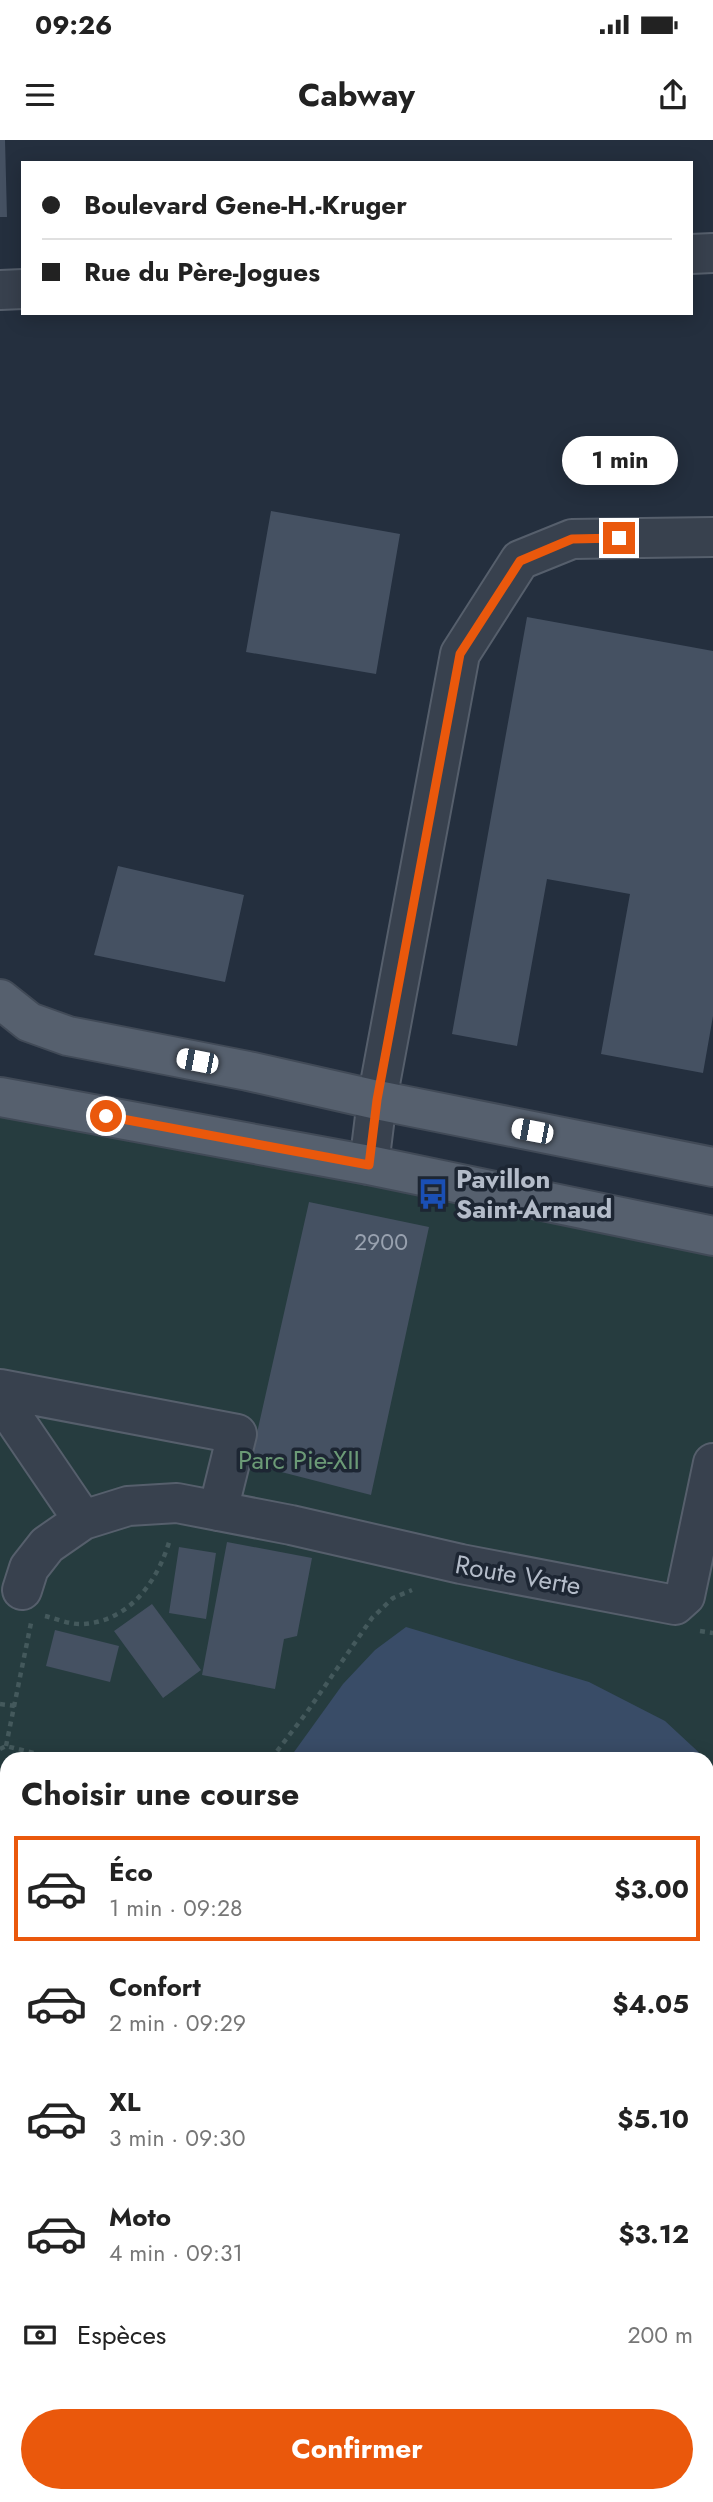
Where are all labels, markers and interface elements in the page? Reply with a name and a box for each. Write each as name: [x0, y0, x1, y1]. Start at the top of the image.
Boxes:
text: 09:26: [35, 6, 112, 44]
text: Cabway: [298, 72, 415, 118]
icon: menu: [21, 76, 59, 114]
icon: share: [654, 76, 692, 114]
text: Boulevard Gene-H.-Kruger: [84, 186, 407, 224]
text: Rue du Père-Jogues: [84, 253, 320, 291]
callout: 1 min: [561, 436, 677, 486]
text: 1 min: [591, 443, 649, 477]
route end: [603, 522, 635, 554]
car: [175, 1047, 220, 1075]
route start: [90, 1100, 122, 1132]
car: [510, 1117, 555, 1145]
place label: Pavillon Saint-Arnaud: [456, 1160, 612, 1228]
bus stop icon: Pavillon Saint-Arnaud: [416, 1177, 450, 1211]
house number: 2900: [354, 1225, 408, 1259]
park label: Parc Pie-XII: [238, 1441, 360, 1479]
street label: Route Verte: [452, 1545, 584, 1605]
text: Choisir une course: [21, 1771, 299, 1817]
text: Éco: [109, 1853, 153, 1891]
icon: car: [25, 1857, 88, 1920]
text: $3.00: [614, 1870, 689, 1908]
text: 1 min · 09:28: [109, 1891, 243, 1925]
text: Confort: [109, 1968, 201, 2006]
icon: car: [25, 1972, 88, 2035]
text: $4.05: [612, 1985, 689, 2023]
text: 2 min · 09:29: [109, 2006, 246, 2040]
text: XL: [109, 2083, 141, 2121]
icon: car: [25, 2087, 88, 2150]
text: $5.10: [617, 2100, 689, 2138]
text: 3 min · 09:30: [109, 2121, 245, 2155]
text: Moto: [109, 2198, 171, 2236]
icon: car: [25, 2202, 88, 2265]
text: $3.12: [618, 2215, 689, 2253]
text: 4 min · 09:31: [109, 2236, 243, 2270]
icon: cash: [21, 2316, 59, 2354]
text: Espèces: [77, 2316, 166, 2354]
text: 200 m: [627, 2318, 693, 2352]
button: Confirmer: [21, 2409, 693, 2489]

